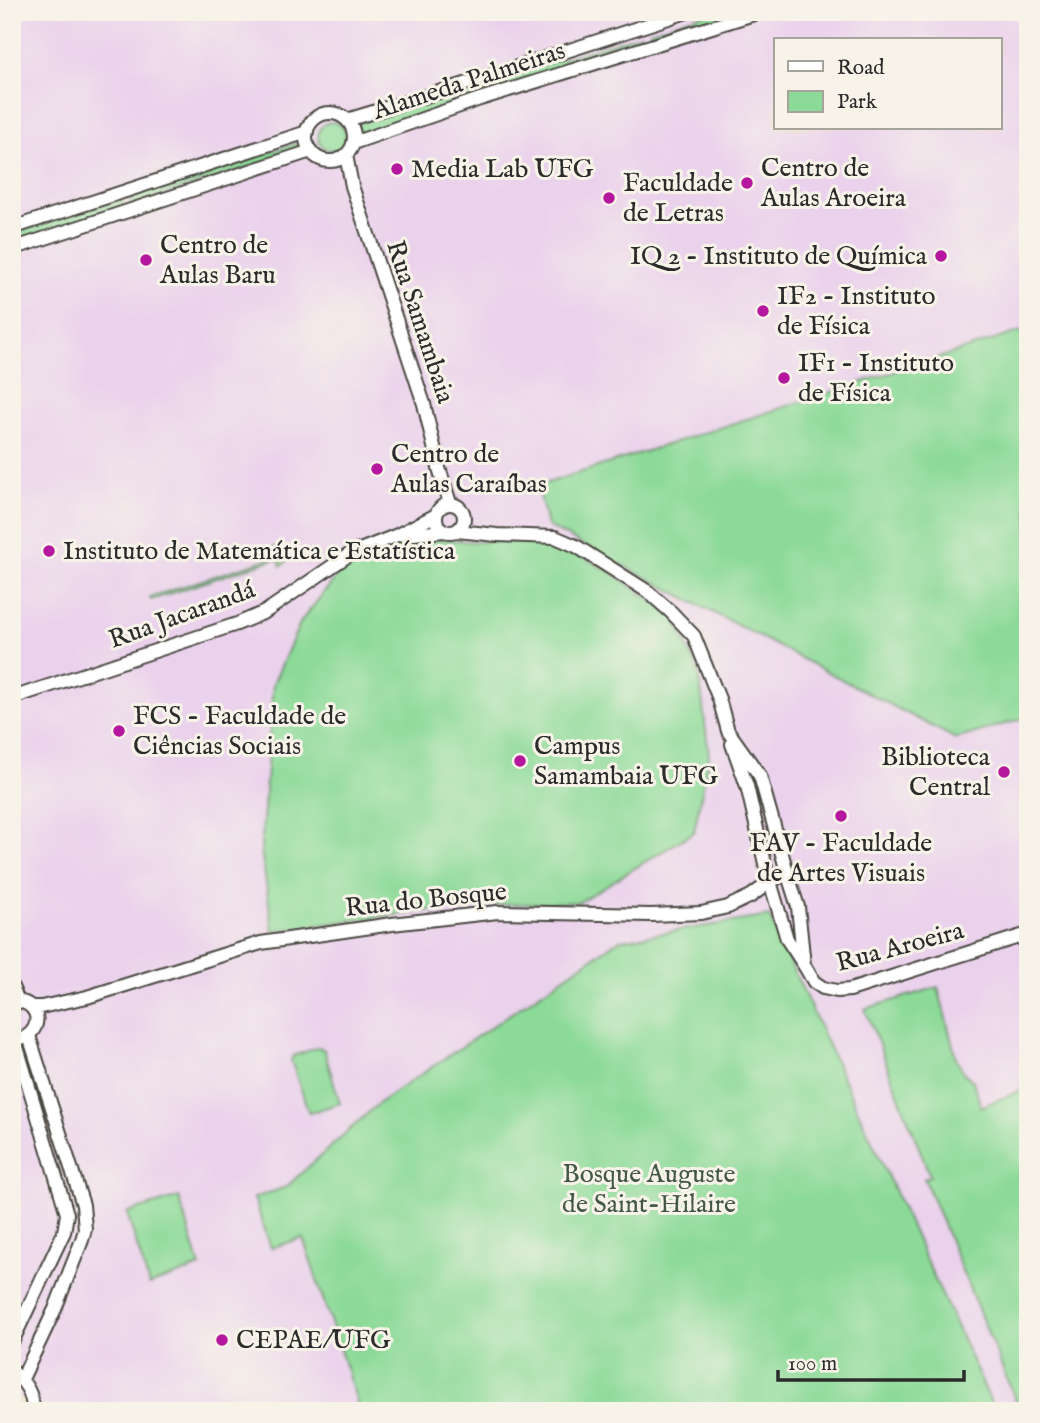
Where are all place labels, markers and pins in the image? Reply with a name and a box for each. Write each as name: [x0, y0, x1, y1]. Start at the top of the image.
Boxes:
place label: Centro de Aulas Aroeira: [760, 152, 907, 215]
place label: Media Lab UFG: [411, 153, 594, 186]
marker: Media Lab UFG: [389, 161, 405, 177]
place label: Faculdade de Letras: [623, 167, 733, 230]
marker: Centro de Aulas Aroeira: [739, 175, 755, 191]
marker: Faculdade de Letras: [601, 190, 617, 206]
place label: Centro de Aulas Baru: [159, 229, 276, 292]
place label: IQ 2 - Instituto de Química: [630, 240, 928, 273]
marker: IQ 2 - Instituto de Química: [933, 248, 949, 264]
marker: Centro de Aulas Baru: [138, 252, 154, 268]
place label: IF2 - Instituto de Física: [777, 280, 936, 343]
marker: IF2 - Instituto de Física: [755, 303, 771, 319]
place label: IF1 - Instituto de Física: [798, 347, 954, 410]
marker: IF1 - Instituto de Física: [776, 370, 792, 386]
place label: Centro de Aulas Caraíbas: [390, 438, 547, 501]
marker: Centro de Aulas Caraíbas: [369, 461, 385, 477]
place label: Instituto de Matemática e Estatística: [63, 535, 456, 568]
marker: Instituto de Matemática e Estatística: [41, 543, 57, 559]
place label: FCS - Faculdade de Ciências Sociais: [133, 700, 346, 763]
marker: FCS - Faculdade de Ciências Sociais: [111, 723, 127, 739]
place label: Campus Samambaia UFG: [534, 730, 718, 793]
place label: Biblioteca Central: [881, 741, 991, 804]
marker: Campus Samambaia UFG: [512, 753, 528, 769]
marker: Biblioteca Central: [996, 764, 1012, 780]
marker: FAV - Faculdade de Artes Visuais: [833, 808, 849, 824]
place label: FAV - Faculdade de Artes Visuais: [750, 827, 932, 890]
place label: CEPAE/UFG: [236, 1324, 391, 1357]
marker: CEPAE/UFG: [214, 1332, 230, 1348]

